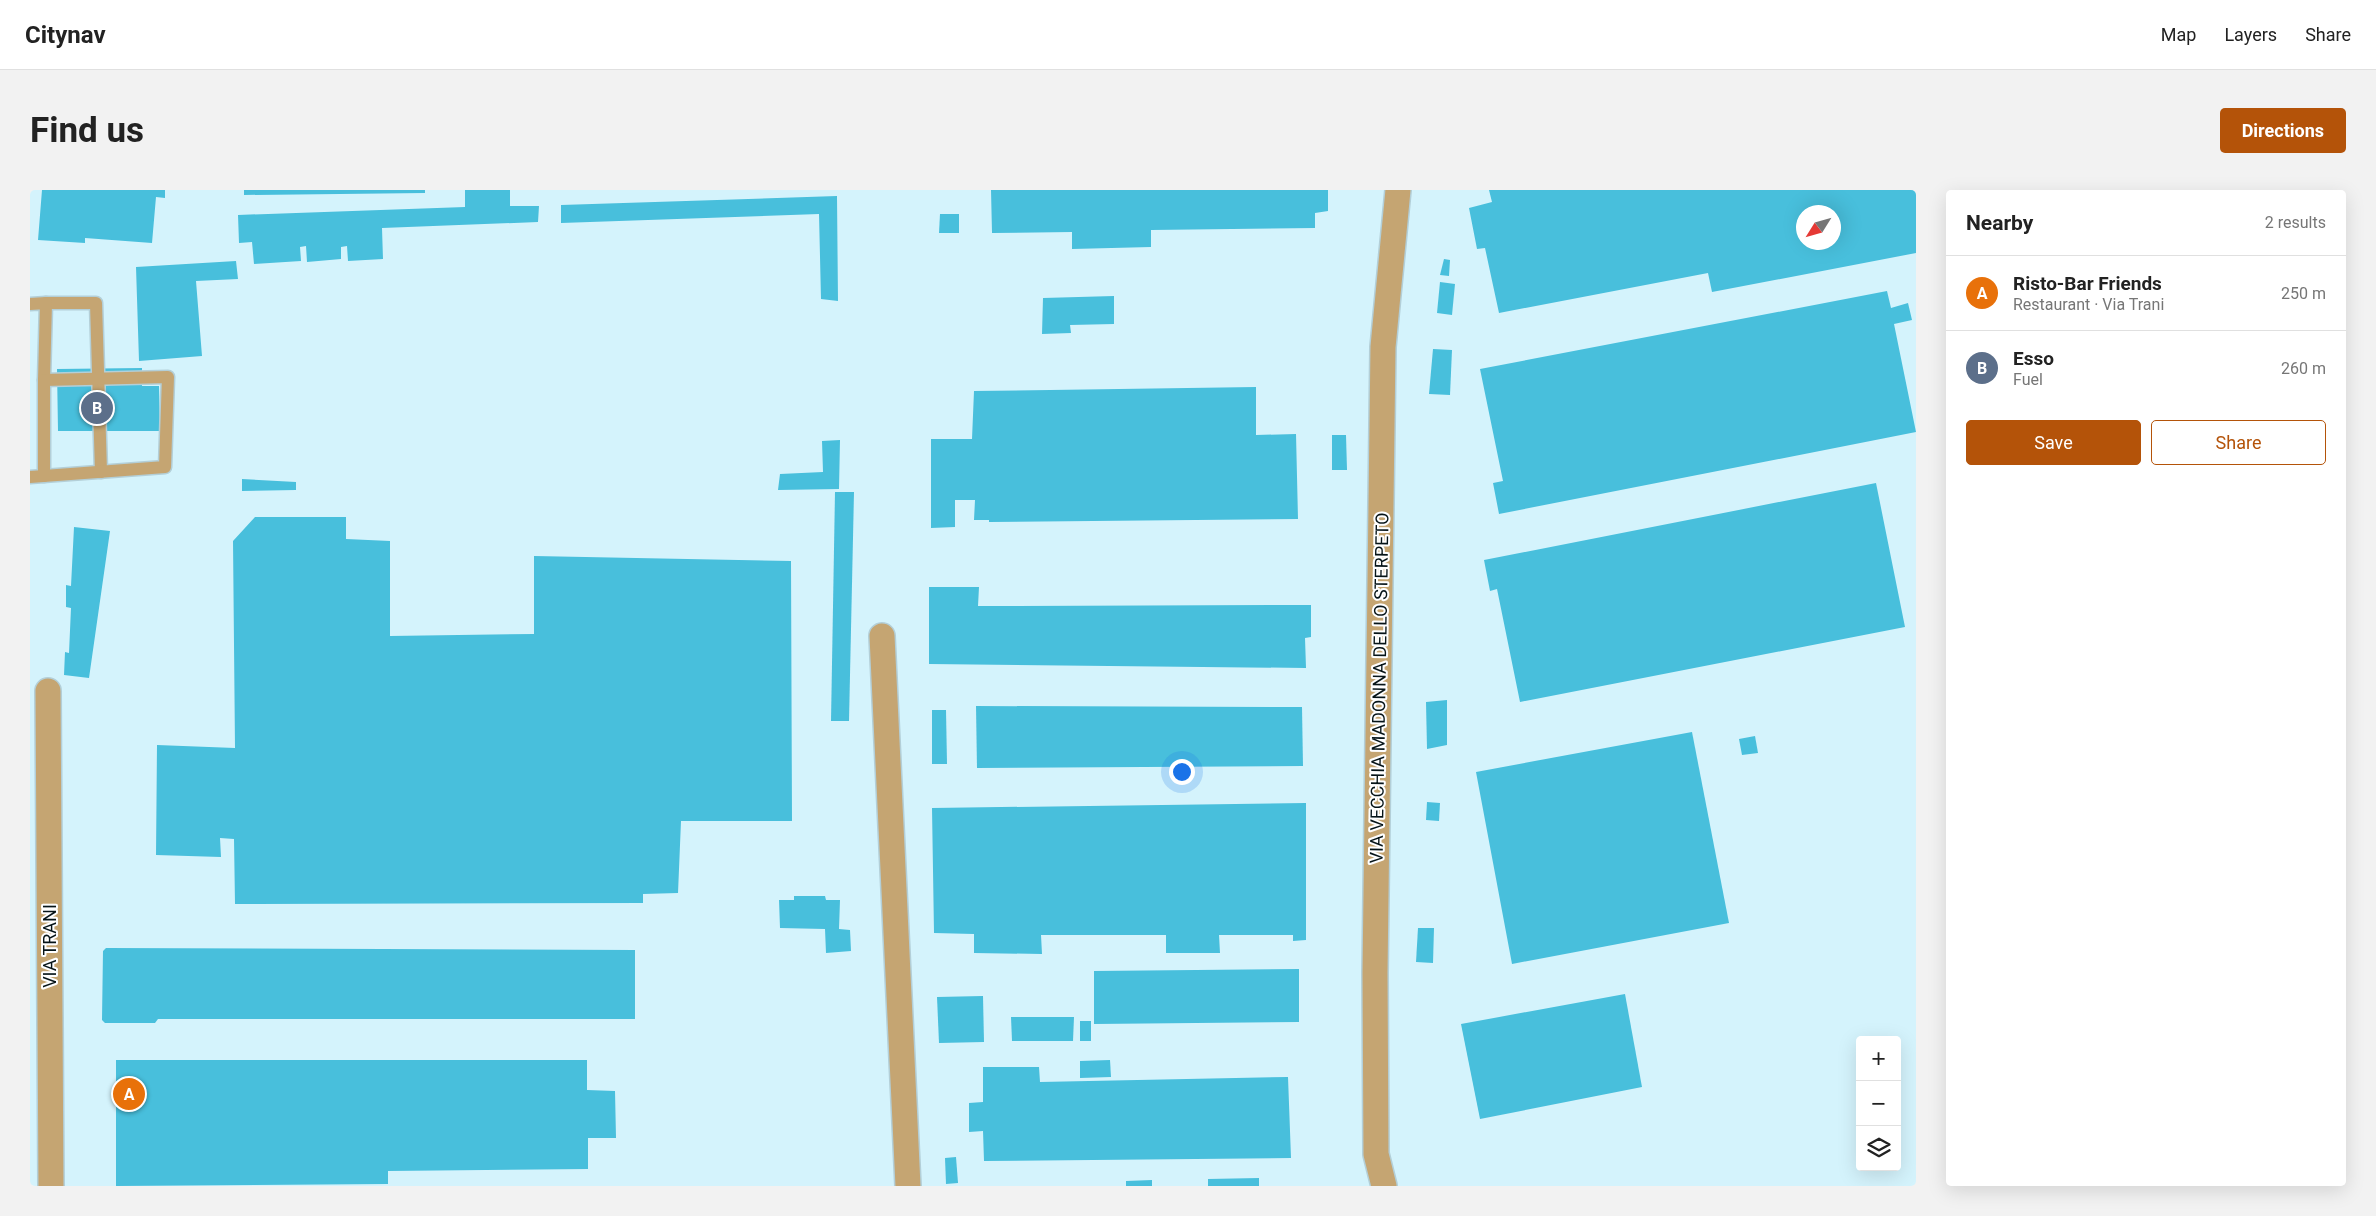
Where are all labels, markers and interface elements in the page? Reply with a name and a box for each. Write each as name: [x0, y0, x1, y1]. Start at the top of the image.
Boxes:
text: Citynav: [25, 21, 106, 49]
text: Map: [2161, 24, 2196, 45]
text: Layers: [2224, 24, 2277, 45]
text: Share: [2305, 24, 2351, 45]
button: Directions: [2220, 108, 2346, 153]
text: Find us: [30, 110, 144, 151]
north arrow: [1796, 205, 1841, 250]
text: Nearby: [1966, 211, 2033, 235]
text: 2 results: [2265, 213, 2326, 232]
text: Risto-Bar Friends: [2013, 272, 2162, 295]
text: A: [1977, 284, 1987, 303]
text: 250 m: [2281, 284, 2326, 303]
text: Restaurant · Via Trani: [2013, 295, 2164, 314]
text: Esso: [2013, 347, 2054, 370]
text: B: [1977, 359, 1987, 378]
text: 260 m: [2281, 359, 2326, 378]
text: Fuel: [2013, 370, 2043, 389]
pin: B: [81, 389, 113, 427]
button: Save: [1966, 420, 2141, 465]
button: Share: [2151, 420, 2326, 465]
street label: VIA VECCHIA MADONNA DELLO STERPETO: [1365, 512, 1393, 864]
your location: [1169, 759, 1195, 785]
street label: VIA TRANI: [39, 904, 60, 988]
map controls: [1856, 1036, 1901, 1171]
button: +: [1856, 1036, 1901, 1081]
pin: A: [113, 1075, 145, 1113]
button: −: [1856, 1081, 1901, 1126]
button: layers: [1856, 1126, 1901, 1171]

